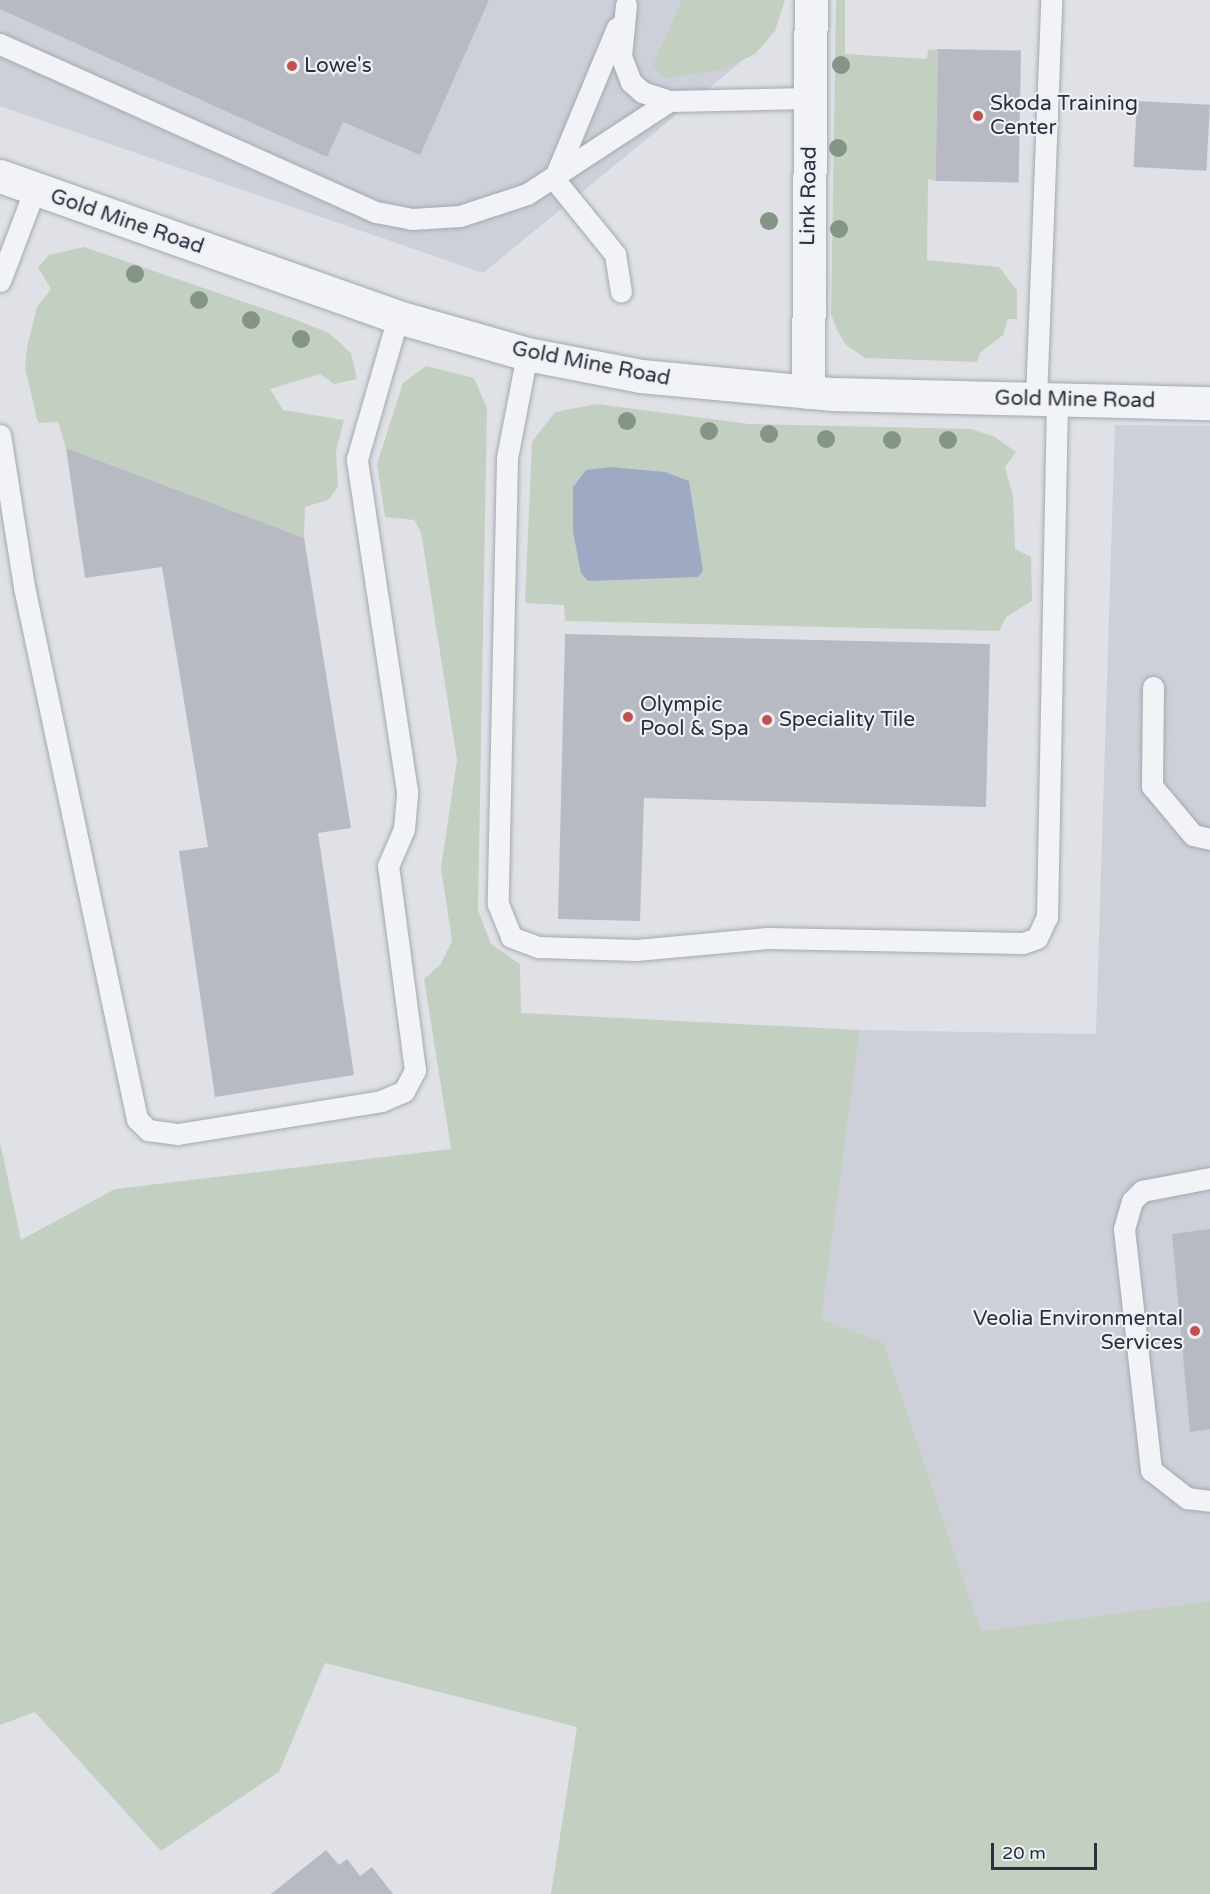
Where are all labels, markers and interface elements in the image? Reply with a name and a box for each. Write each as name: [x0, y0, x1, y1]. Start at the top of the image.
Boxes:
place label: Lowe's: [304, 53, 372, 79]
marker: Lowe's: [285, 59, 299, 73]
place label: Skoda Training Center: [990, 91, 1138, 141]
marker: Skoda Training Center: [971, 109, 985, 123]
street label: Link Road: [796, 146, 822, 246]
street label: Gold Mine Road: [47, 184, 207, 260]
street label: Gold Mine Road: [510, 336, 672, 392]
street label: Gold Mine Road: [994, 386, 1156, 414]
place label: Olympic Pool & Spa: [640, 692, 749, 742]
place label: Speciality Tile: [779, 707, 915, 733]
marker: Olympic Pool & Spa: [621, 710, 635, 724]
marker: Speciality Tile: [760, 713, 774, 727]
place label: Veolia Environmental Services: [973, 1306, 1183, 1356]
marker: Veolia Environmental Services: [1188, 1324, 1202, 1338]
scale bar: [994, 1831, 1100, 1869]
text: 20 m: [1002, 1842, 1046, 1864]

